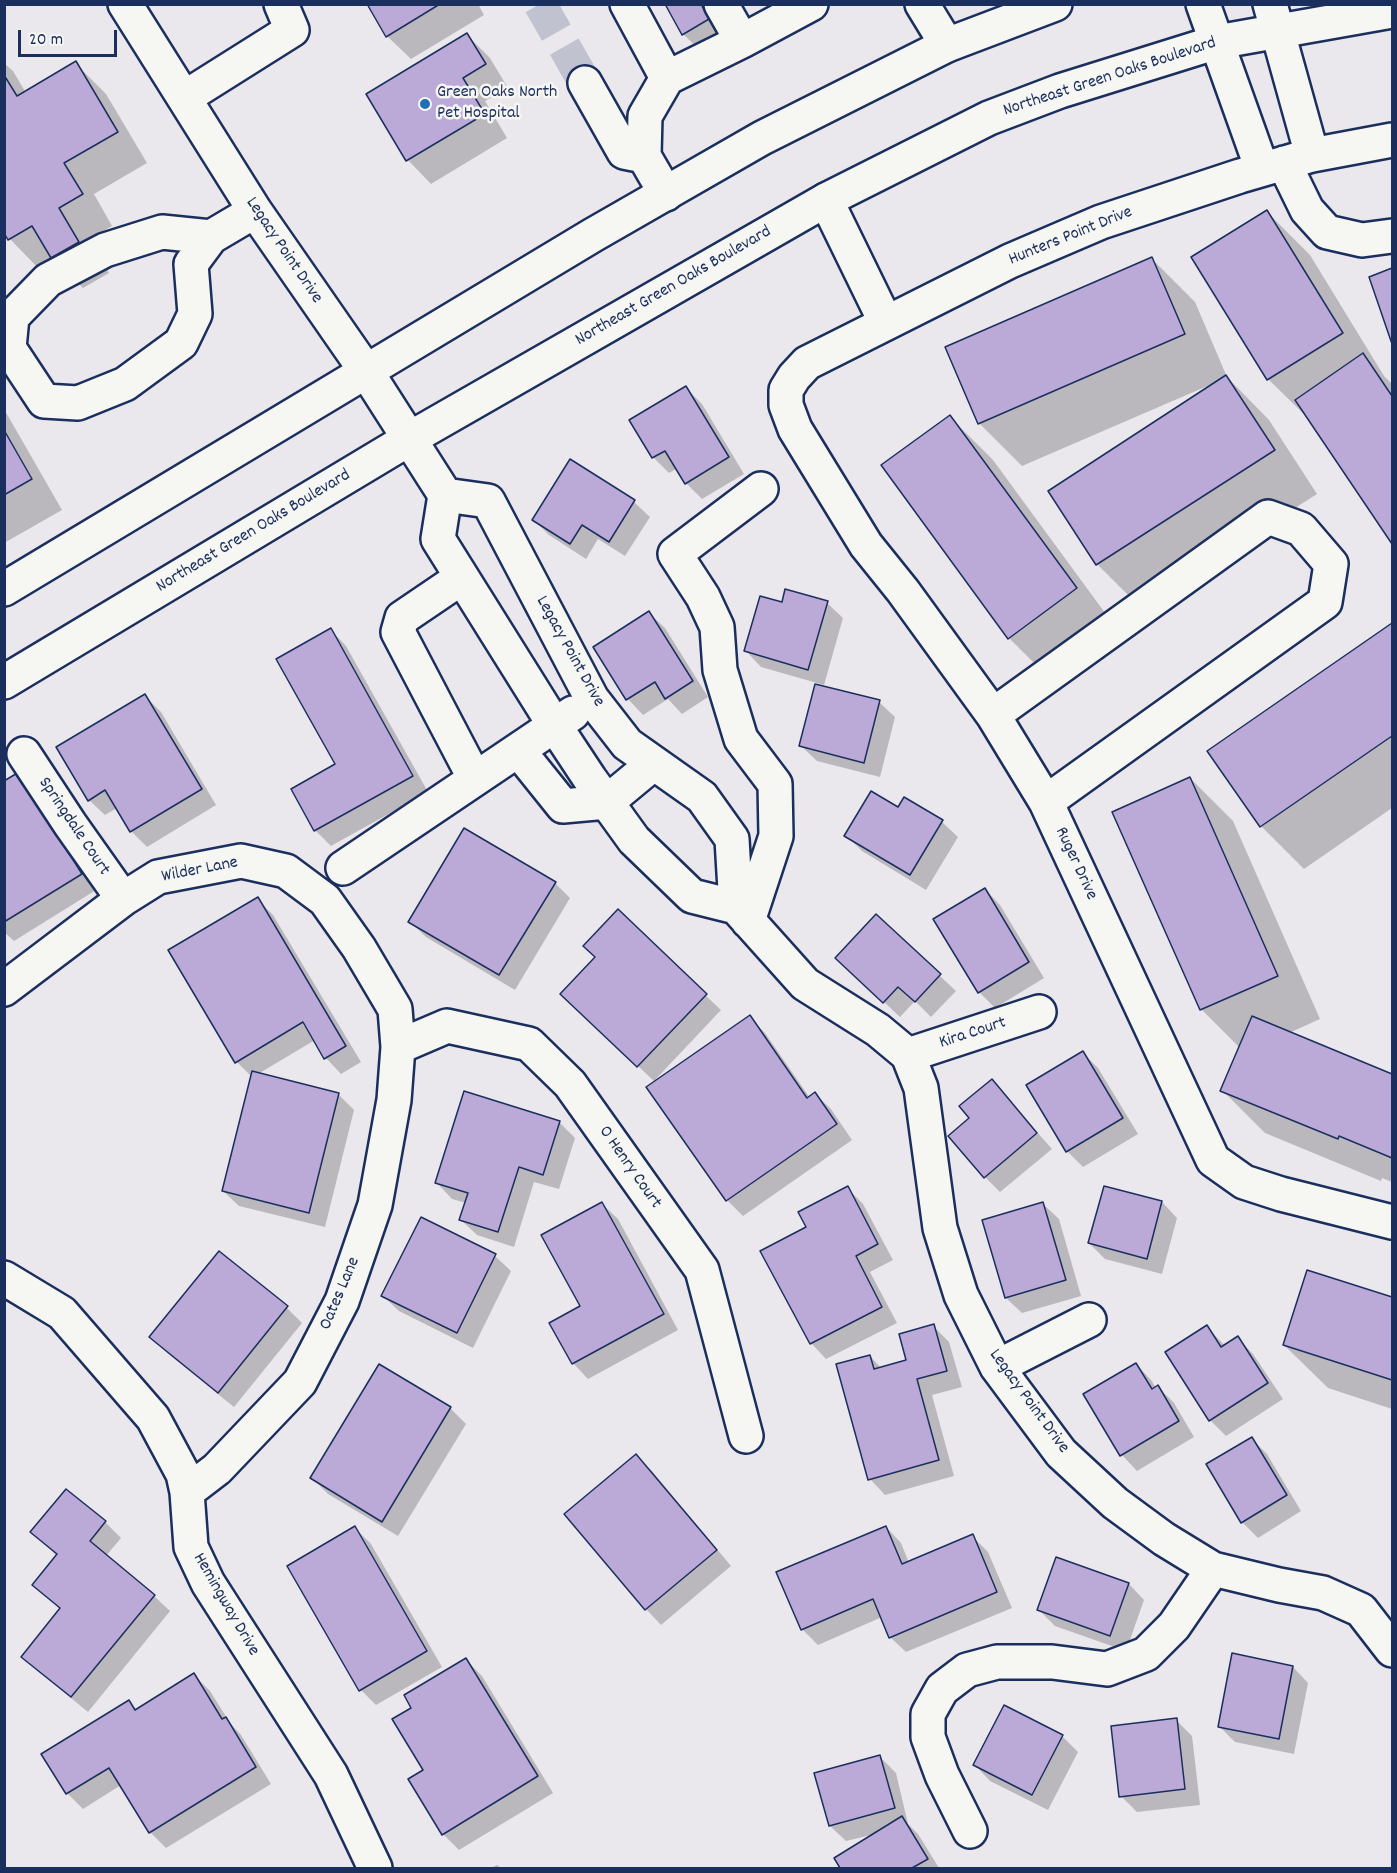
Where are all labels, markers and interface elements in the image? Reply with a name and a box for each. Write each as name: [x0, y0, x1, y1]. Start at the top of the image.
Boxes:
scale bar: [21, 18, 120, 56]
text: 20 m: [29, 28, 63, 53]
street label: Northeast Green Oaks Boulevard: [1001, 33, 1219, 123]
place label: Green Oaks North Pet Hospital: [437, 83, 557, 125]
marker: Green Oaks North Pet Hospital: [418, 97, 432, 111]
street label: Legacy Point Drive: [240, 194, 326, 308]
street label: Hunters Point Drive: [1006, 202, 1136, 272]
street label: Northeast Green Oaks Boulevard: [572, 222, 776, 352]
street label: Northeast Green Oaks Boulevard: [153, 465, 355, 599]
street label: Legacy Point Drive: [530, 593, 608, 711]
street label: Springdale Court: [32, 774, 114, 880]
street label: Ruger Drive: [1049, 824, 1101, 904]
street label: Wilder Lane: [160, 853, 240, 889]
street label: Kira Court: [937, 1013, 1009, 1055]
street label: O Henry Court: [593, 1122, 665, 1214]
street label: Oates Lane: [316, 1254, 366, 1334]
street label: Legacy Point Drive: [983, 1346, 1073, 1458]
street label: Hemingway Drive: [187, 1550, 263, 1660]

